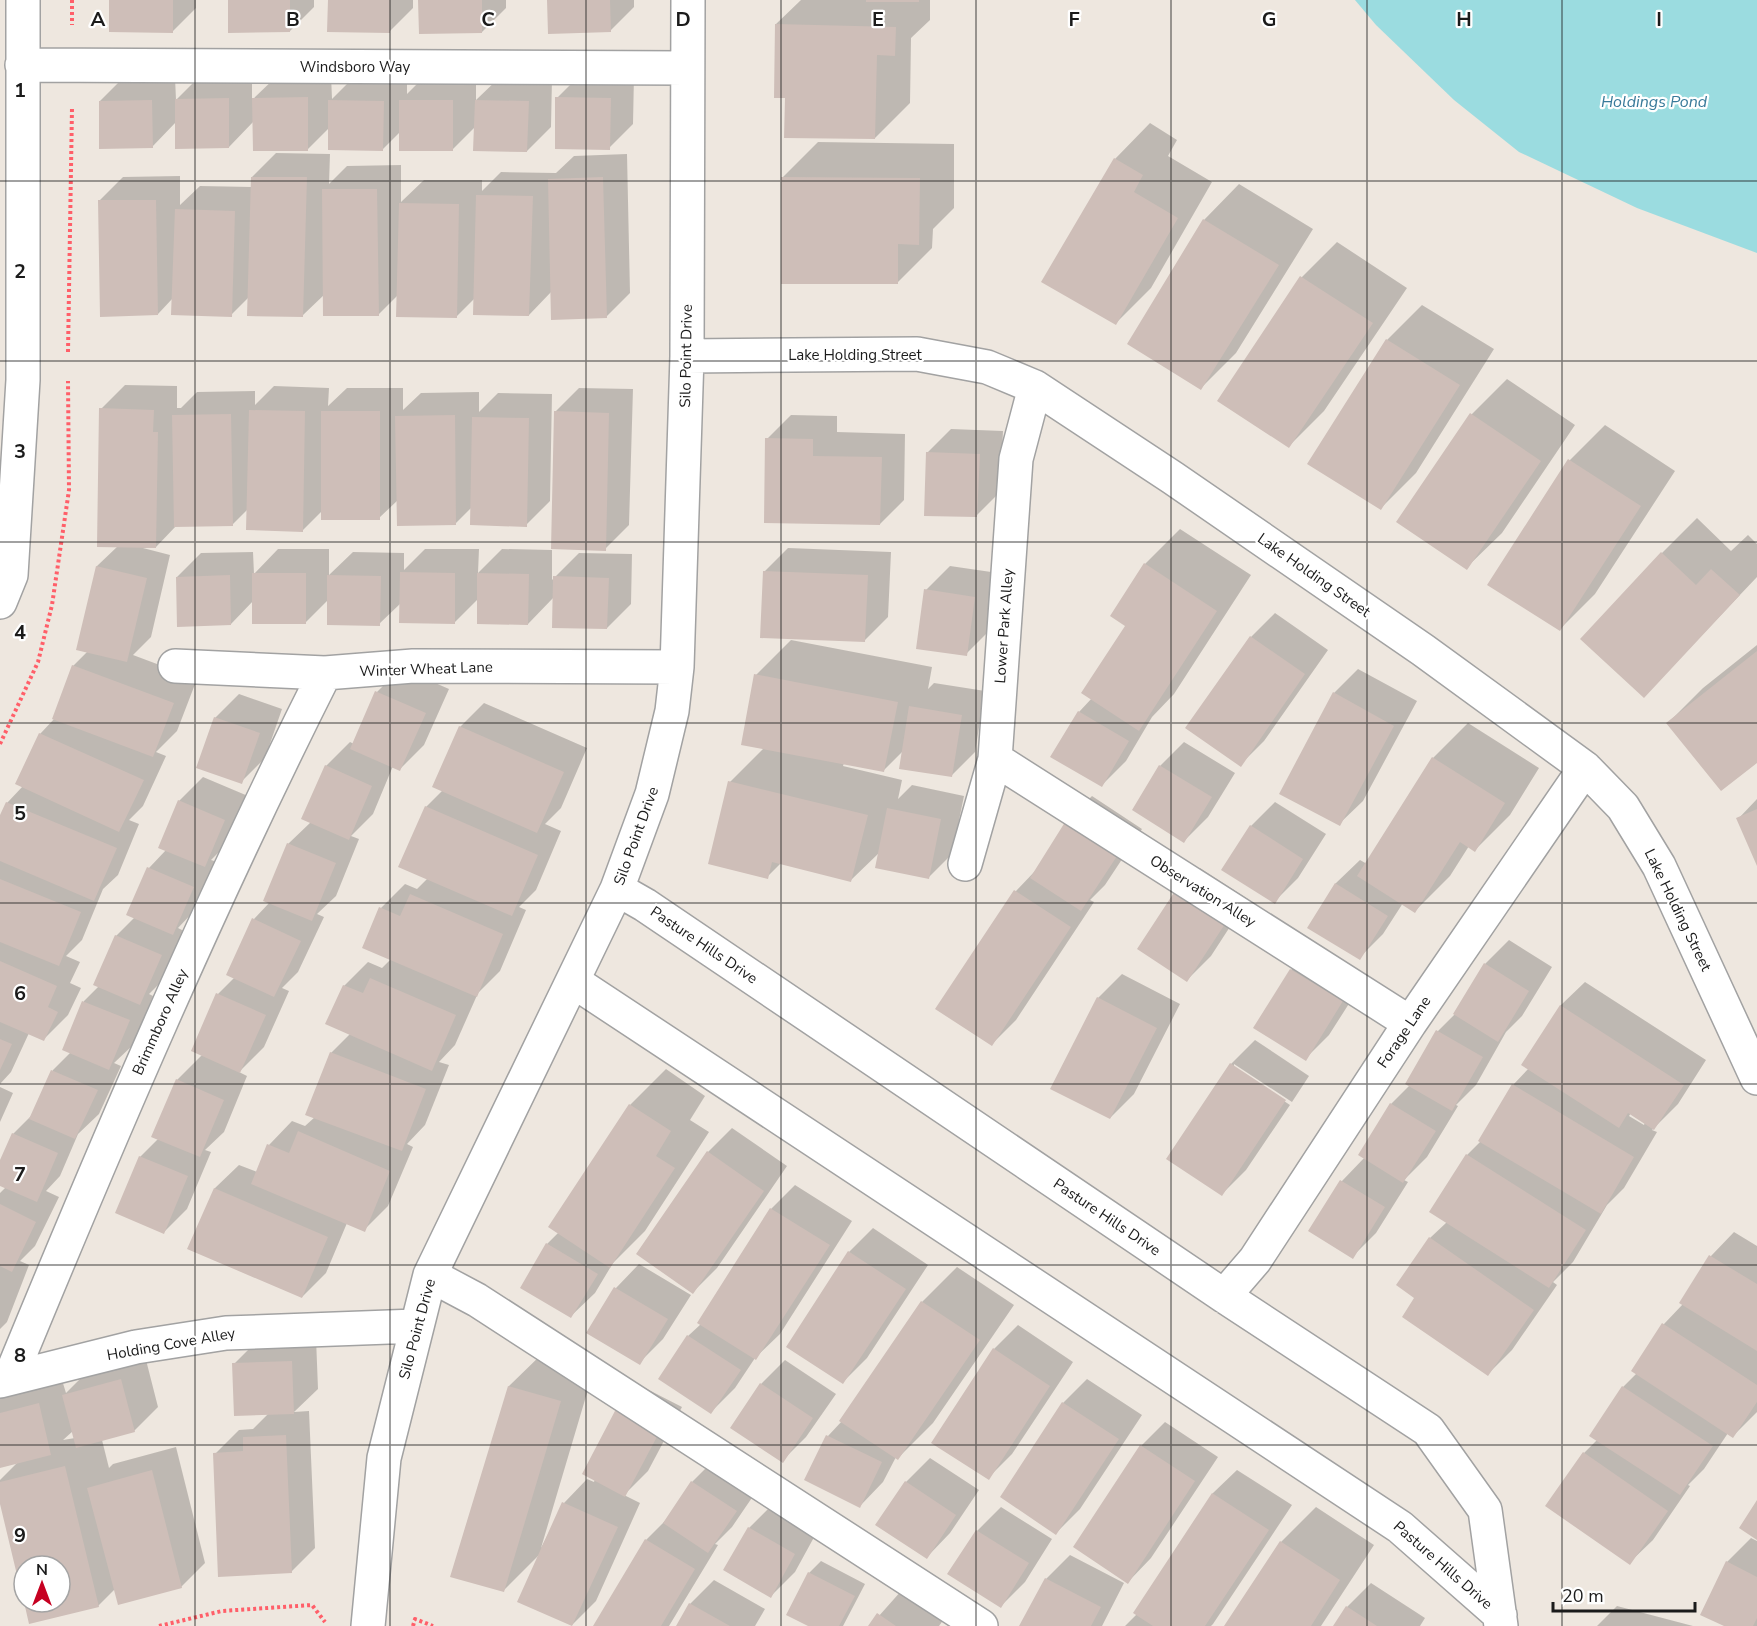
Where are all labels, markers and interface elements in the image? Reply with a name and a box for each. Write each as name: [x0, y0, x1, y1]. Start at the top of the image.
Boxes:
text: A: [91, 6, 106, 33]
text: B: [286, 6, 300, 33]
text: C: [481, 6, 495, 33]
text: D: [675, 6, 691, 33]
text: E: [872, 6, 884, 33]
text: F: [1068, 6, 1080, 33]
text: G: [1262, 6, 1276, 33]
text: H: [1456, 6, 1472, 33]
text: I: [1656, 6, 1662, 33]
street label: Windsboro Way: [300, 57, 410, 77]
text: 1: [14, 77, 26, 104]
water label: Holdings Pond: [1601, 91, 1708, 113]
text: 2: [14, 258, 26, 285]
street label: Silo Point Drive: [675, 304, 697, 408]
street label: Lake Holding Street: [788, 345, 923, 365]
text: 3: [14, 438, 26, 465]
street label: Lake Holding Street: [1254, 528, 1375, 622]
street label: Lower Park Alley: [990, 568, 1018, 684]
text: 4: [14, 619, 26, 646]
street label: Winter Wheat Lane: [359, 657, 493, 681]
street label: Silo Point Drive: [609, 784, 663, 888]
text: 5: [14, 800, 26, 827]
street label: Lake Holding Street: [1640, 846, 1717, 975]
street label: Observation Alley: [1146, 850, 1260, 932]
street label: Pasture Hills Drive: [646, 902, 762, 988]
street label: Brimmboro Alley: [128, 965, 193, 1078]
text: 6: [14, 980, 26, 1007]
street label: Forage Lane: [1373, 992, 1435, 1072]
text: 7: [14, 1161, 26, 1188]
street label: Pasture Hills Drive: [1049, 1174, 1165, 1260]
street label: Silo Point Drive: [394, 1276, 440, 1382]
street label: Holding Cove Alley: [105, 1323, 237, 1365]
text: 8: [14, 1342, 26, 1369]
street label: Pasture Hills Drive: [1389, 1516, 1497, 1614]
text: 9: [14, 1522, 26, 1549]
north arrow: [12, 1554, 72, 1614]
text: N: [36, 1559, 48, 1581]
scale bar: [1553, 1575, 1696, 1613]
text: 20 m: [1562, 1584, 1604, 1608]

